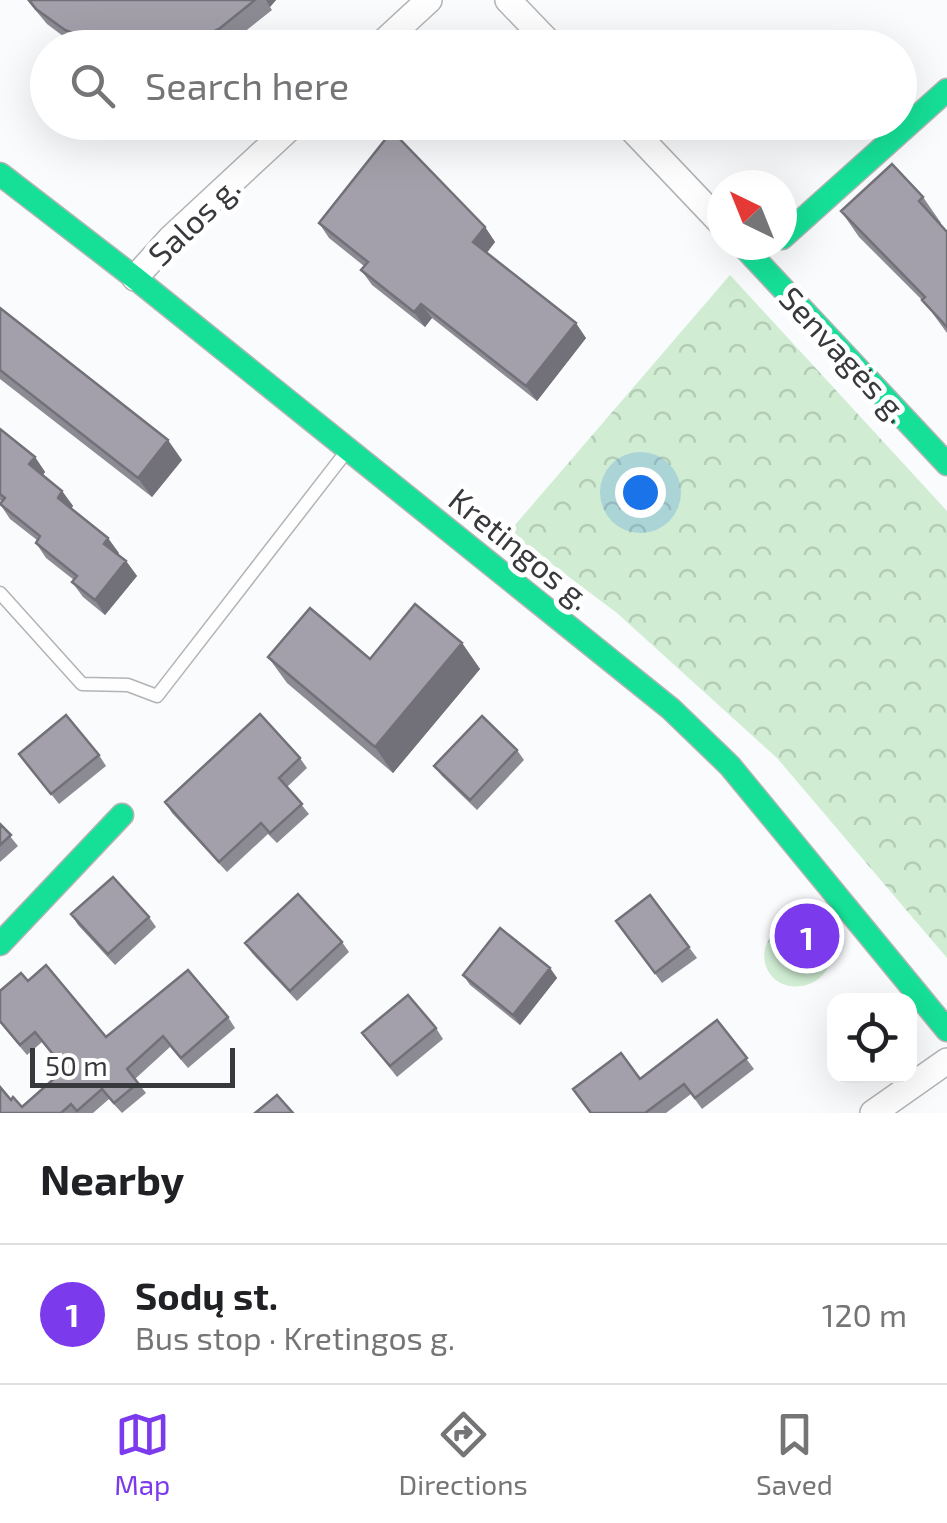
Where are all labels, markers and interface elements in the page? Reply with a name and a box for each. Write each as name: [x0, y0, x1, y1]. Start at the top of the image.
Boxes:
search box: [30, 30, 917, 140]
icon: search: [65, 58, 120, 113]
text: Search here: [145, 62, 349, 108]
street label: Salos g.: [140, 168, 246, 272]
north arrow: [707, 170, 797, 260]
street label: Senvagės g.: [773, 278, 917, 430]
your location: [615, 467, 666, 518]
street label: Kretingos g.: [442, 479, 600, 617]
pin: 1: [774, 898, 840, 974]
map controls: [827, 993, 917, 1083]
button: locate: [827, 993, 917, 1083]
scale bar: [30, 1043, 235, 1088]
text: 50 m: [45, 1048, 108, 1082]
text: Nearby: [40, 1153, 184, 1203]
text: Sodų st.: [135, 1272, 278, 1318]
text: 1: [66, 1295, 79, 1333]
text: 120 m: [822, 1295, 907, 1333]
text: Bus stop · Kretingos g.: [135, 1318, 455, 1356]
tab: Map: [114, 1407, 170, 1501]
tab: Directions: [399, 1407, 528, 1501]
tab: Saved: [756, 1407, 833, 1501]

